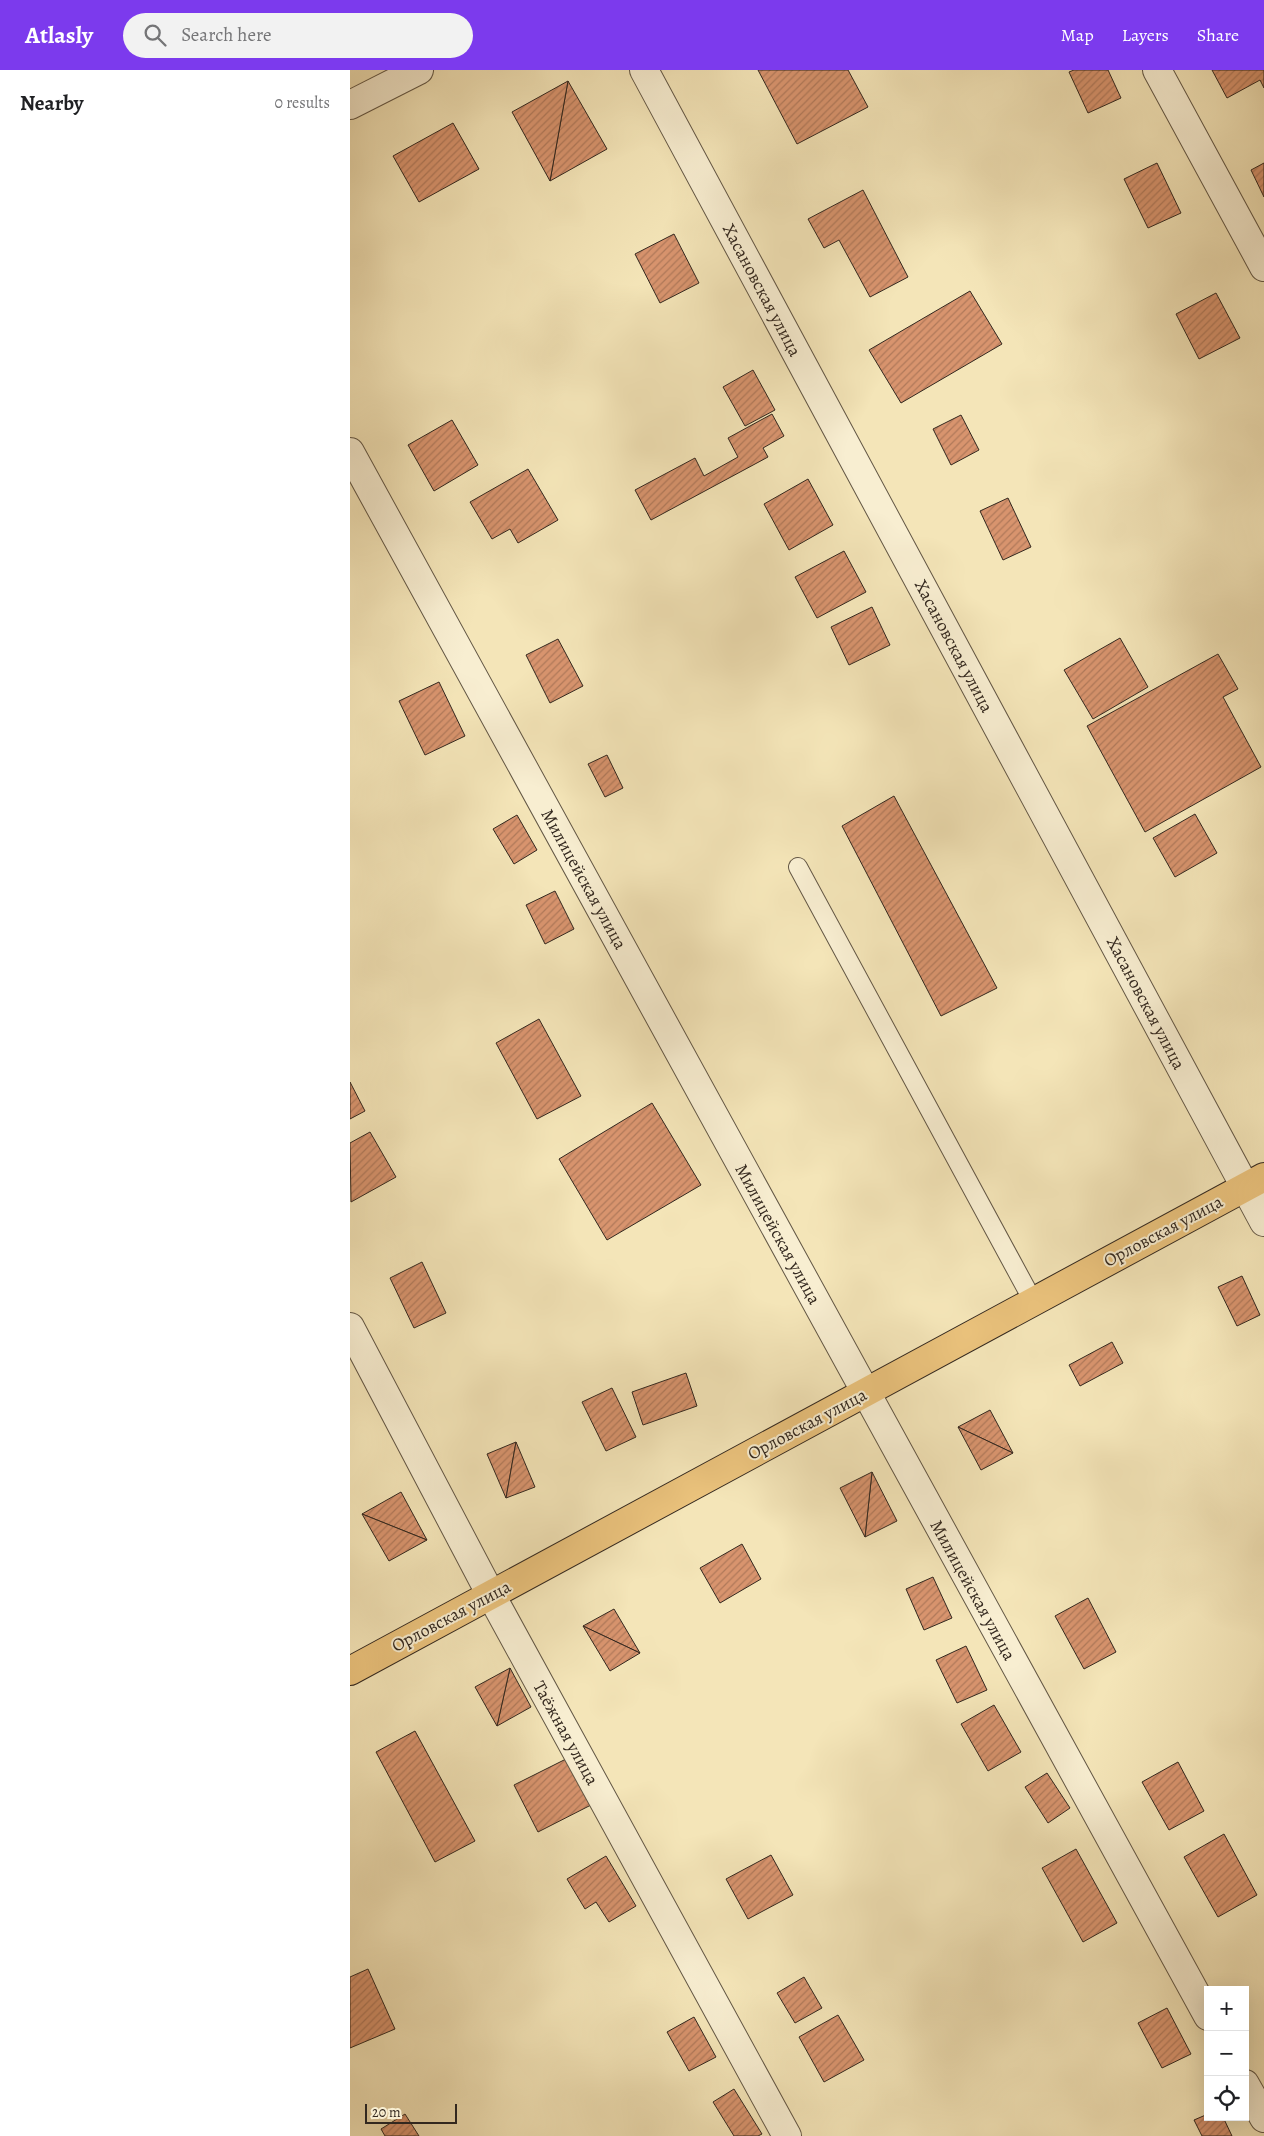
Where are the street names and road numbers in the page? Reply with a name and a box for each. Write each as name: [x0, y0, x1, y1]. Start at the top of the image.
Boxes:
street label: Хасановская улица: [717, 219, 807, 361]
street label: Хасановская улица: [909, 575, 999, 717]
street label: Милицейская улица: [535, 804, 633, 954]
street label: Хасановская улица: [1101, 932, 1191, 1074]
street label: Милицейская улица: [729, 1159, 827, 1309]
street label: Орловская улица: [1099, 1189, 1227, 1273]
street label: Орловская улица: [743, 1382, 871, 1466]
street label: Милицейская улица: [924, 1515, 1022, 1665]
street label: Орловская улица: [387, 1574, 515, 1658]
street label: Таёжная улица: [527, 1677, 605, 1790]

